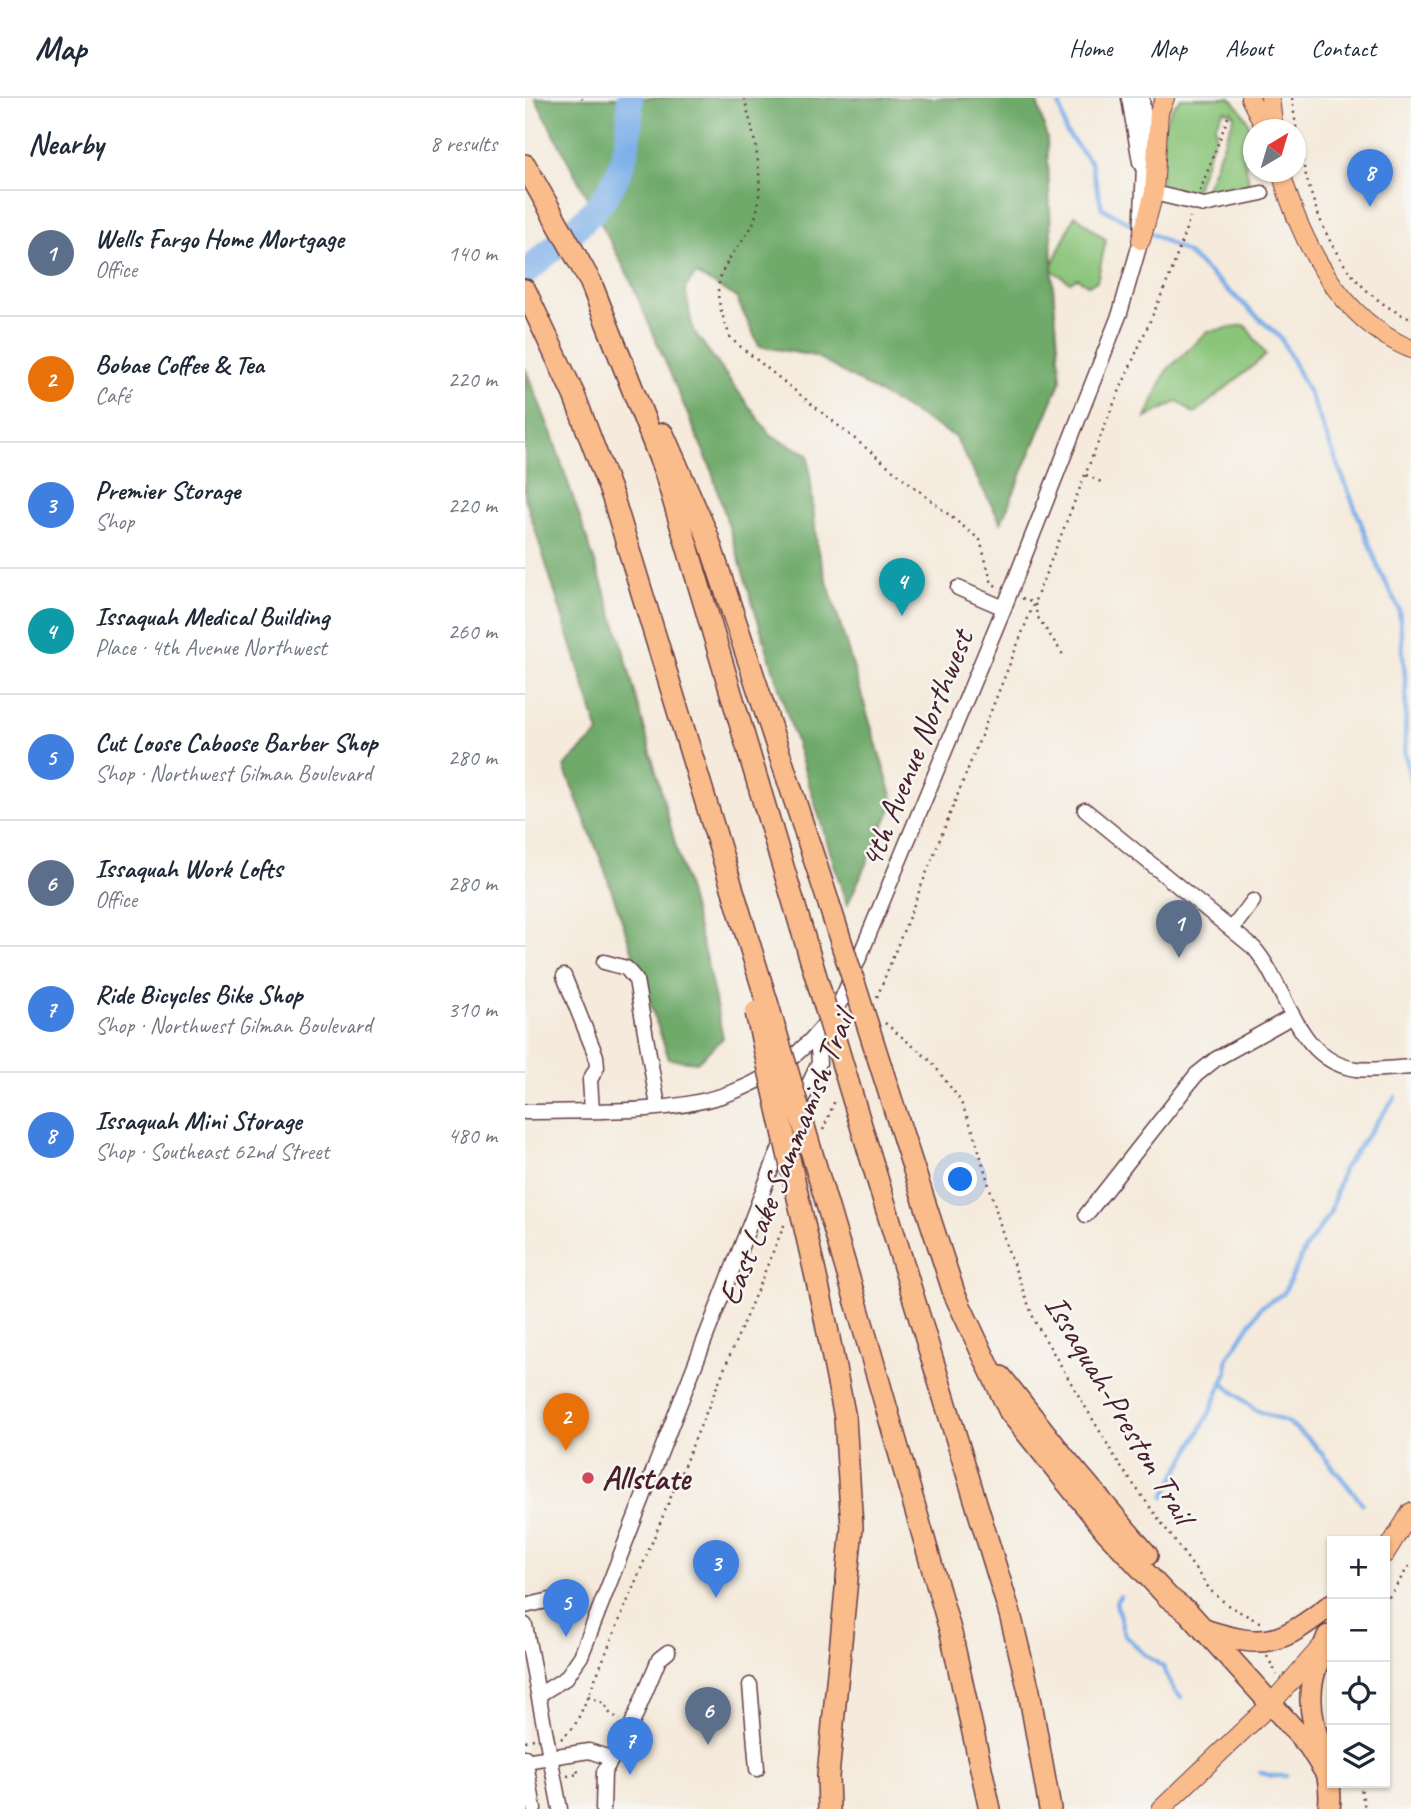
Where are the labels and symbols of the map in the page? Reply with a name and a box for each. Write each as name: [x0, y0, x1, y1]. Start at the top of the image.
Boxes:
north arrow: [1243, 119, 1306, 182]
pin: 8: [1347, 149, 1393, 207]
pin: 4: [879, 558, 925, 616]
street label: 4th Avenue Northwest: [849, 621, 984, 874]
pin: 1: [1156, 900, 1202, 958]
street label: East Lake Sammamish Trail: [708, 1000, 866, 1311]
your location: [943, 1162, 977, 1196]
street label: Issaquah-Preston Trail: [1035, 1287, 1208, 1536]
pin: 2: [543, 1393, 589, 1451]
place label: Allstate: [602, 1457, 693, 1499]
marker: Allstate: [580, 1470, 596, 1486]
pin: 3: [693, 1540, 739, 1598]
pin: 5: [543, 1579, 589, 1637]
pin: 6: [685, 1687, 731, 1745]
pin: 7: [607, 1717, 653, 1775]

